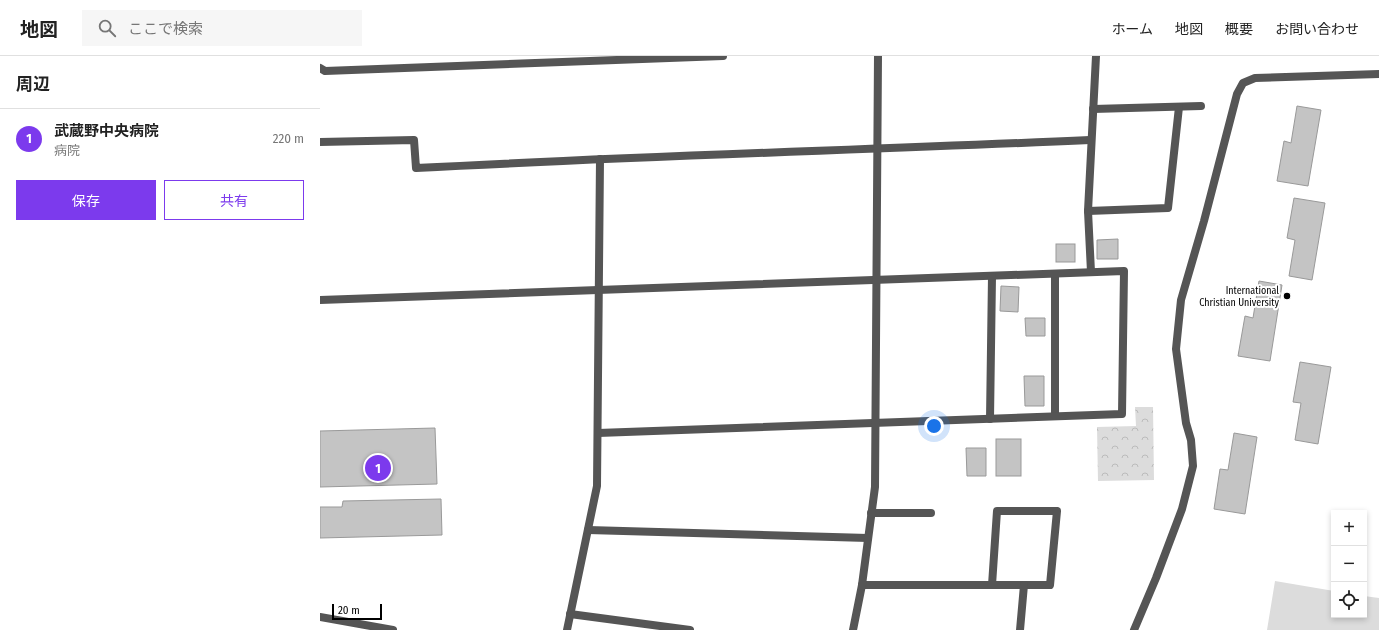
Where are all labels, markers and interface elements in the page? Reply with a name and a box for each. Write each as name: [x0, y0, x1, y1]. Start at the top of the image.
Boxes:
search box: [82, 10, 362, 46]
icon: search: [96, 17, 118, 39]
text: 地図: [20, 18, 58, 41]
text: ここで検索: [128, 20, 203, 38]
text: ホーム: [1111, 21, 1153, 38]
text: 地図: [1175, 21, 1203, 38]
text: 概要: [1225, 21, 1253, 38]
text: お問い合わせ: [1275, 21, 1359, 38]
text: 周辺: [16, 74, 50, 95]
text: 武蔵野中央病院: [54, 122, 159, 140]
text: 1: [26, 131, 32, 146]
text: 220 m: [273, 131, 304, 146]
text: 病院: [54, 143, 80, 158]
button: 保存: [16, 180, 156, 220]
button: 共有: [164, 180, 304, 220]
place label: International Christian University: [1199, 285, 1280, 309]
marker: International Christian University: [1282, 291, 1292, 301]
your location: [924, 416, 944, 436]
pin: 1: [365, 453, 391, 483]
map controls: [1331, 510, 1367, 618]
button: +: [1331, 510, 1367, 546]
button: −: [1331, 546, 1367, 582]
button: locate: [1331, 582, 1367, 618]
scale bar: [332, 602, 382, 621]
text: 20 m: [338, 604, 360, 617]

